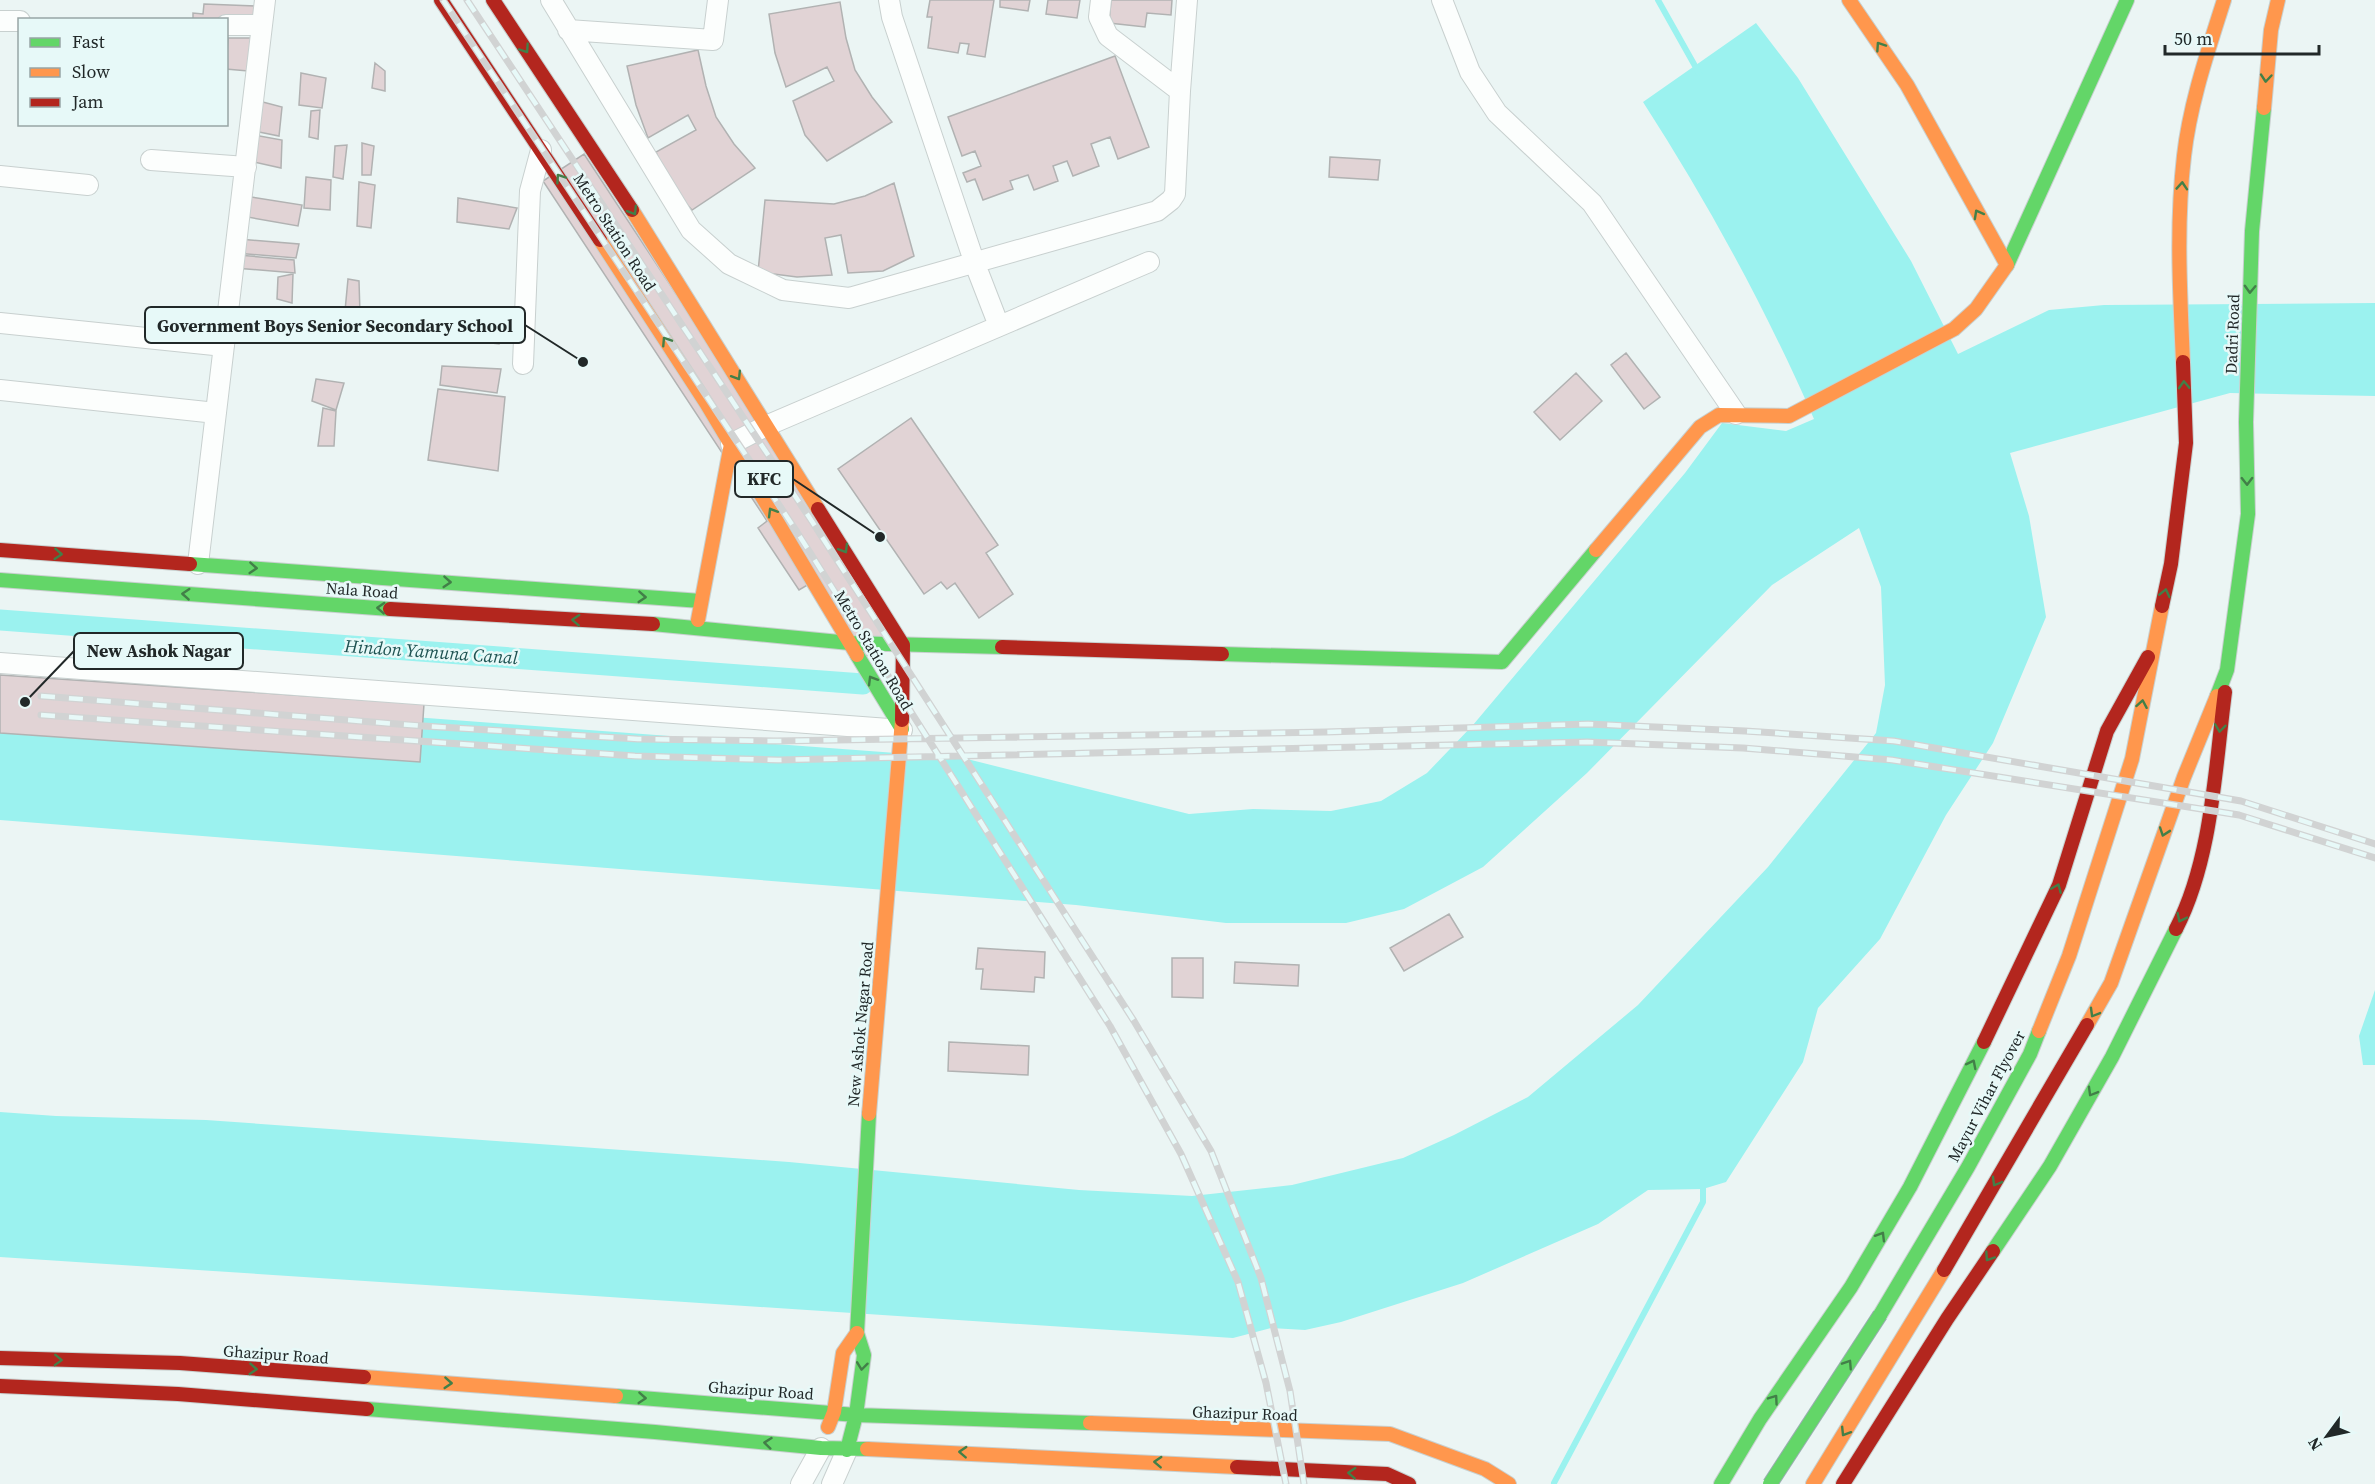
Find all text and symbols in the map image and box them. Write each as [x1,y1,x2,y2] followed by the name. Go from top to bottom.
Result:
[18,18,228,126] legend
[2165,18,2320,56] scale bar
[2174,26,2212,51] text: 50 m
[72,29,105,54] text: Fast
[1876,41,1887,52] one-way arrow
[518,42,529,53] one-way arrow
[72,59,110,84] text: Slow
[2260,74,2273,83] one-way arrow
[71,89,104,114] text: Jam
[569,169,661,295] street label: Metro Station Road
[556,174,567,185] one-way arrow
[2175,181,2188,190] one-way arrow
[626,204,637,215] one-way arrow
[1974,210,1986,220] one-way arrow
[2244,285,2256,294] one-way arrow
[2220,294,2244,374] street label: Dadri Road
[145,307,525,343] callout: Government Boys Senior Secondary School
[157,313,513,338] text: Government Boys Senior Secondary School
[663,337,674,348] one-way arrow
[729,370,741,380] one-way arrow
[2177,380,2190,389] one-way arrow
[735,461,793,497] callout: KFC
[747,466,781,491] text: KFC
[2241,476,2253,485] one-way arrow
[768,508,780,518] one-way arrow
[836,543,848,553] one-way arrow
[54,547,63,560] one-way arrow
[248,561,257,574] one-way arrow
[325,576,399,604] street label: Nala Road
[443,576,452,589] one-way arrow
[829,586,919,714] street label: Metro Station Road
[182,587,191,600] one-way arrow
[2157,588,2170,598] one-way arrow
[637,590,646,603] one-way arrow
[376,601,385,614] one-way arrow
[571,613,580,626] one-way arrow
[74,633,243,669] callout: New Ashok Nagar
[343,633,519,670] water label: Hindon Yamuna Canal
[87,638,232,663] text: New Ashok Nagar
[868,676,879,686] one-way arrow
[2135,699,2148,709] one-way arrow
[2214,724,2227,733] one-way arrow
[2159,826,2172,837] one-way arrow
[2050,883,2062,894] one-way arrow
[2177,912,2189,923] one-way arrow
[842,940,878,1108] street label: New Ashok Nagar Road
[2089,1007,2101,1017] one-way arrow
[1942,1026,2030,1166] street label: Mayur Vihar Flyover
[1965,1059,1977,1070] one-way arrow
[2088,1086,2100,1096] one-way arrow
[1992,1176,2003,1186] one-way arrow
[1874,1232,1885,1242] one-way arrow
[1985,1250,1996,1261] one-way arrow
[222,1339,330,1369] street label: Ghazipur Road
[54,1353,63,1366] one-way arrow
[1841,1360,1852,1371] one-way arrow
[857,1361,869,1371] one-way arrow
[249,1362,258,1375] one-way arrow
[707,1375,815,1405] street label: Ghazipur Road
[443,1376,452,1389] one-way arrow
[638,1391,647,1404] one-way arrow
[1767,1394,1778,1405] one-way arrow
[1192,1400,1298,1426] street label: Ghazipur Road
[2297,1406,2357,1466] north arrow
[1841,1426,1853,1436] one-way arrow
[2302,1433,2327,1455] text: N
[764,1437,773,1450] one-way arrow
[958,1446,967,1459] one-way arrow
[1153,1456,1162,1469] one-way arrow
[1348,1466,1357,1479] one-way arrow

